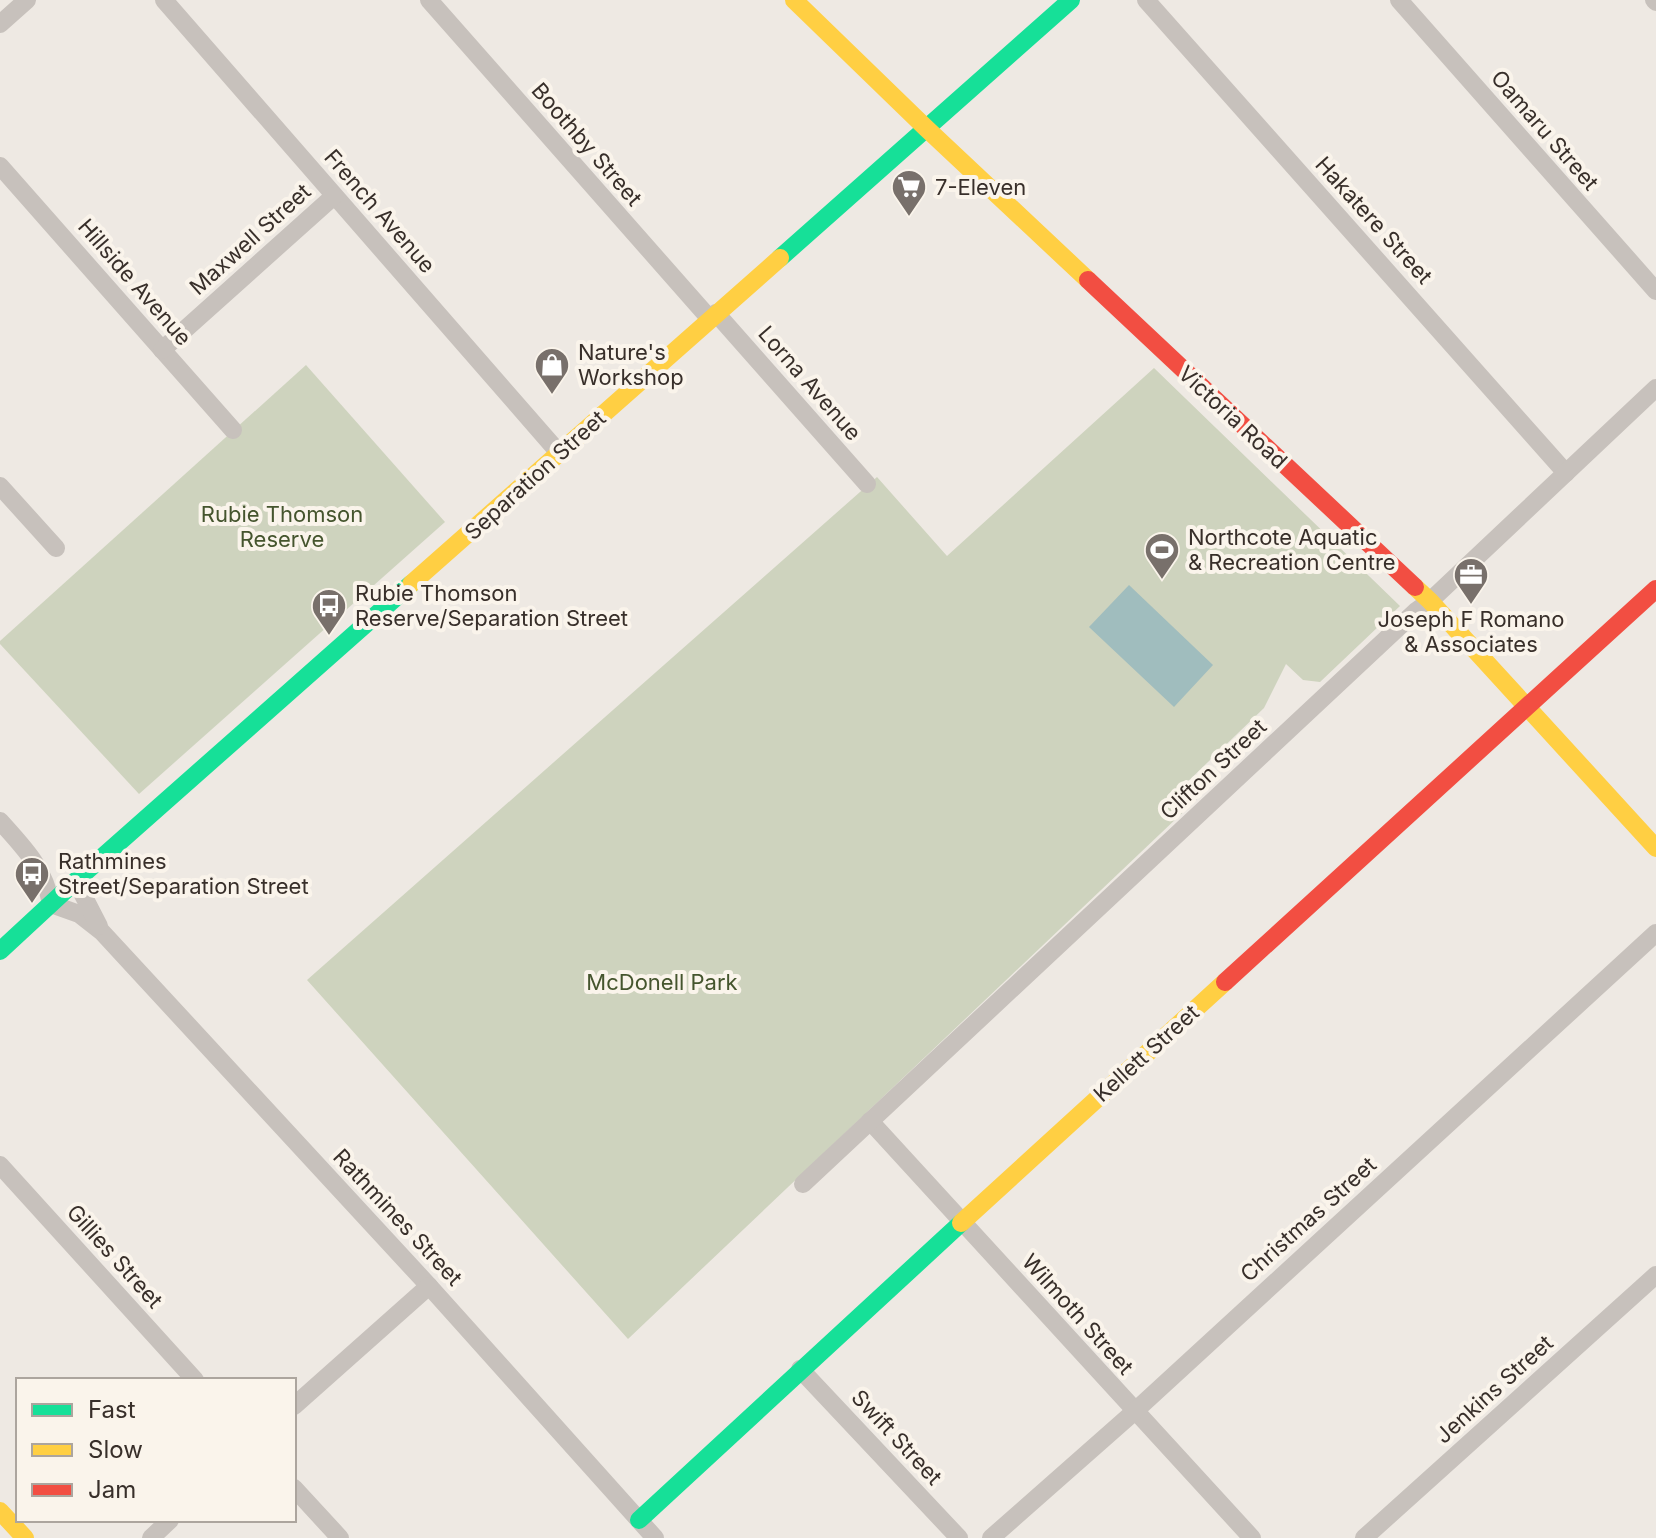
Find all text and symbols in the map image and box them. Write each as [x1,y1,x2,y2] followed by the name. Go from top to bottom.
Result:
[1486,65,1604,195] street label: Oamaru Street
[526,77,648,211] street label: Boothby Street
[319,144,441,278] street label: French Avenue
[1310,151,1438,289] street label: Hakatere Street
[890,168,928,218] supermarket icon: 7-Eleven
[935,174,1026,200] place label: 7-Eleven
[184,178,316,300] street label: Maxwell Street
[73,213,197,351] street label: Hillside Avenue
[753,320,867,446] street label: Lorna Avenue
[578,339,684,390] place label: Nature's Workshop
[533,346,571,396] shop icon: Nature's Workshop
[1173,360,1293,474] street label: Victoria Road
[459,405,611,545] street label: Separation Street
[201,501,363,552] park label: Rubie Thomson Reserve
[1188,524,1396,575] place label: Northcote Aquatic & Recreation Centre
[1143,531,1181,581] sports icon: Northcote Aquatic & Recreation Centre
[1452,556,1490,606] office icon: Joseph F Romano & Associates
[355,580,628,631] place label: Rubie Thomson Reserve/Separation Street
[310,587,348,637] bus stop icon: Rubie Thomson Reserve/Separation Street
[1378,606,1564,657] place label: Joseph F Romano & Associates
[1155,713,1271,825] street label: Clifton Street
[58,848,309,899] place label: Rathmines Street/Separation Street
[13,855,51,905] bus stop icon: Rathmines Street/Separation Street
[586,969,738,995] park label: McDonell Park
[1088,999,1204,1107] street label: Kellett Street
[328,1143,468,1291] street label: Rathmines Street
[1235,1151,1381,1287] street label: Christmas Street
[62,1199,168,1313] street label: Gillies Street
[1017,1248,1139,1380] street label: Wilmoth Street
[1430,1330,1558,1448] street label: Jenkins Street
[16,1378,296,1522] legend
[846,1384,948,1490] street label: Swift Street
[88,1395,136,1424] text: Fast
[88,1435,143,1464] text: Slow
[88,1475,136,1504] text: Jam

